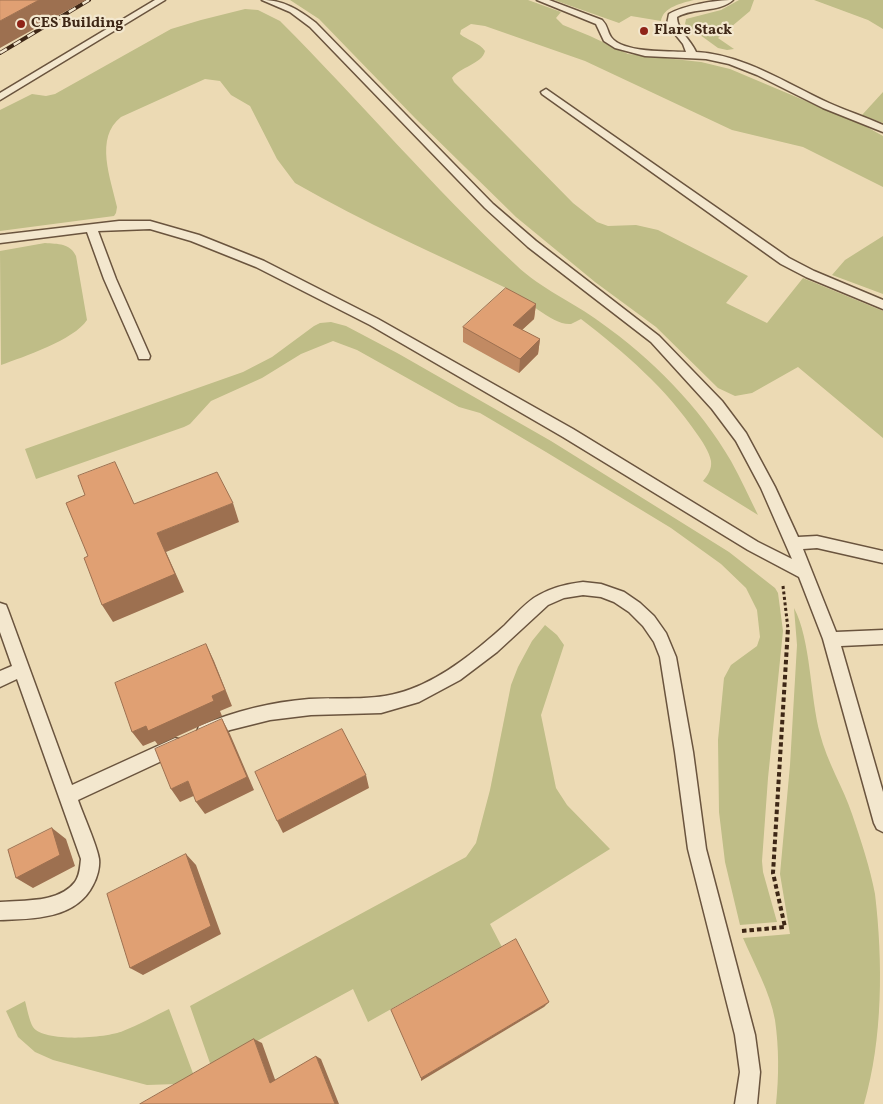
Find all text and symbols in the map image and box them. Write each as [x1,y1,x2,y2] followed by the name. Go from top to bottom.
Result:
[31,15,124,33] place label: CES Building
[15,18,27,30] marker: CES Building
[654,22,732,40] place label: Flare Stack
[638,25,650,37] marker: Flare Stack

